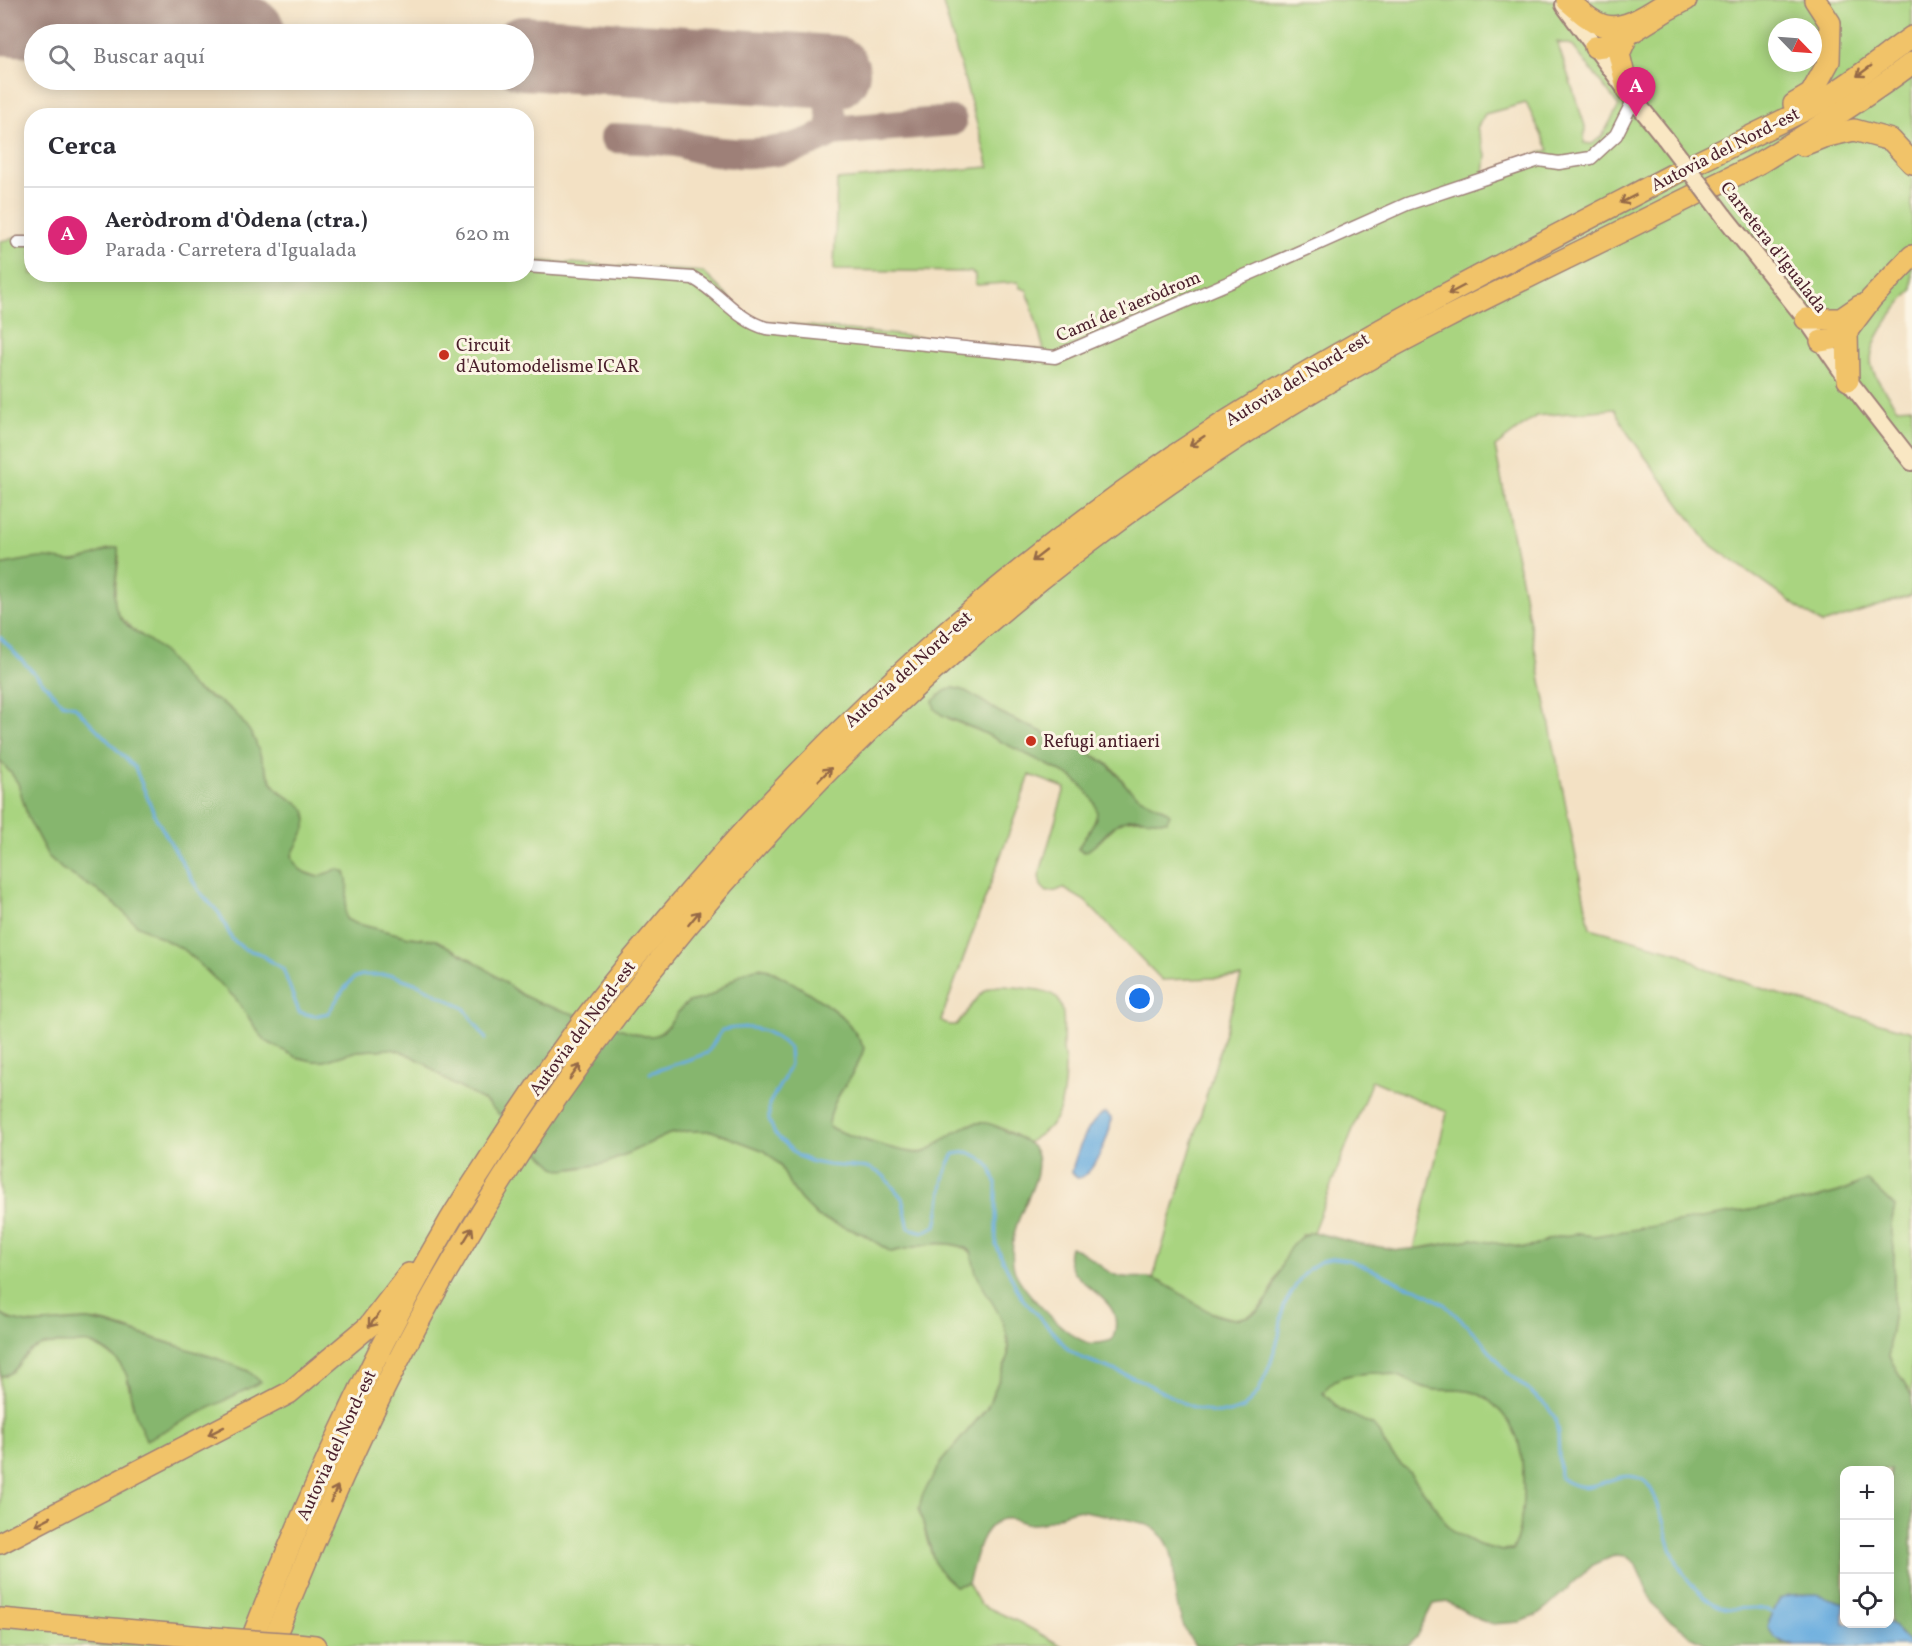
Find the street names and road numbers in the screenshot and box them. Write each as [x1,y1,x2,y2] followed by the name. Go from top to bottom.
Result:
[1647,102,1804,199] street label: Autovia del Nord-est
[1713,177,1832,319] street label: Carretera d'Igualada
[1052,266,1205,349] street label: Camí de l'aeròdrom
[1221,327,1374,433] street label: Autovia del Nord-est
[840,606,978,734] street label: Autovia del Nord-est
[524,956,642,1102] street label: Autovia del Nord-est
[291,1366,383,1525] street label: Autovia del Nord-est

